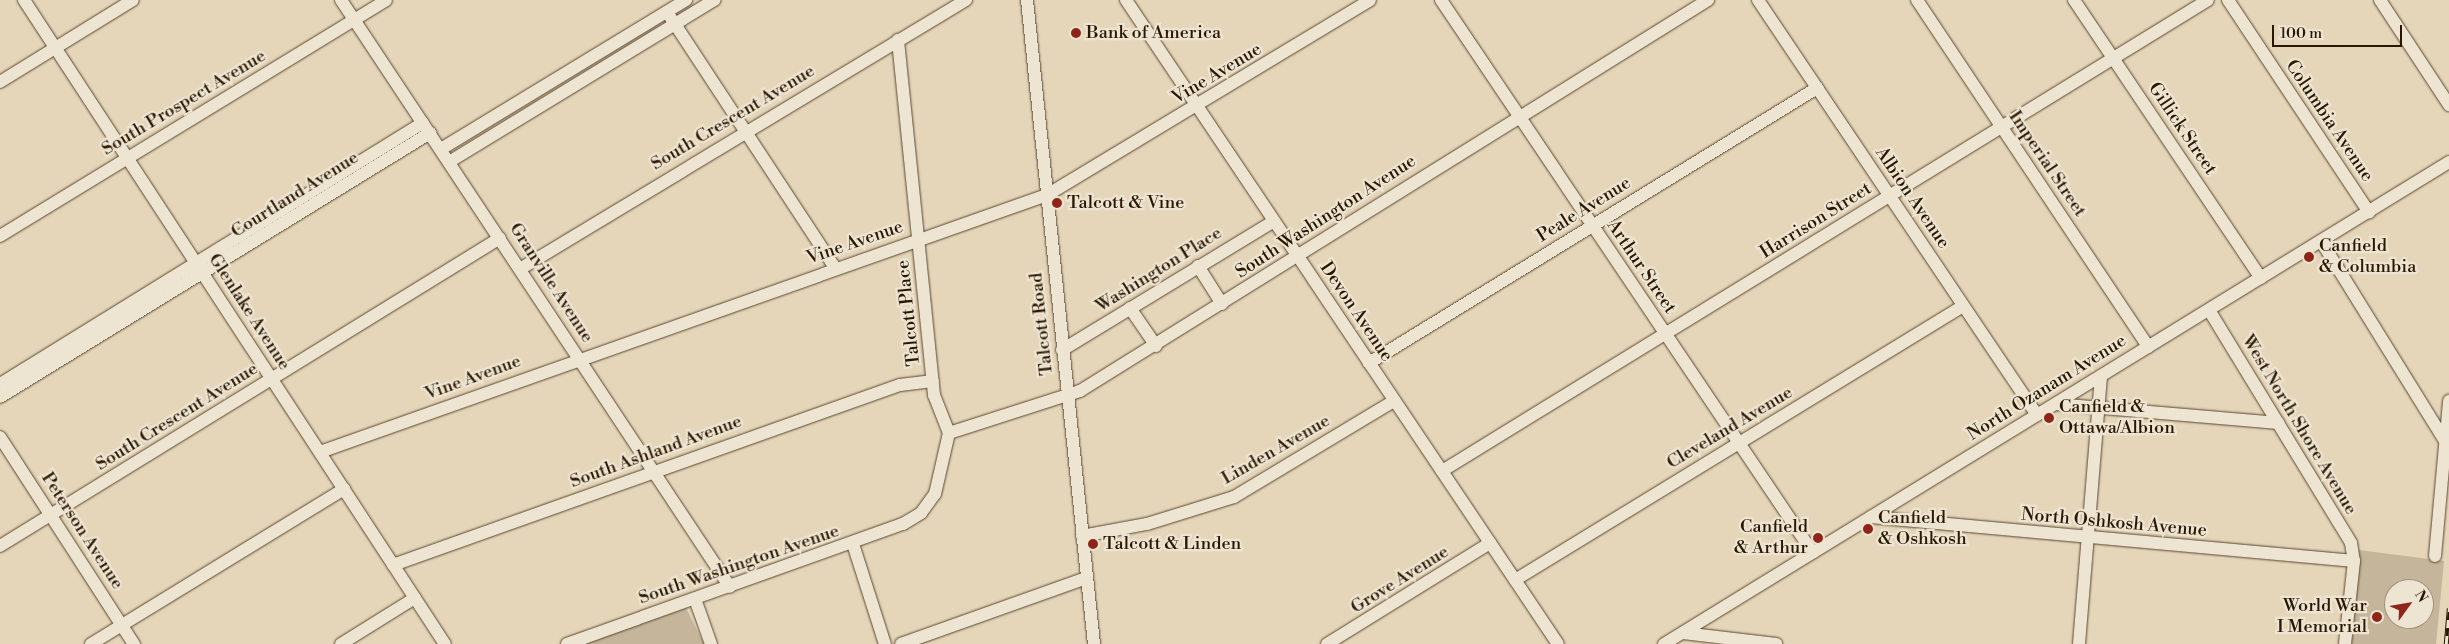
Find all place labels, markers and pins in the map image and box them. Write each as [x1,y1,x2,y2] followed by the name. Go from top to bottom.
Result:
[1086,22,1221,44] place label: Bank of America
[1070,27,1082,39] marker: Bank of America
[1067,192,1184,214] place label: Talcott & Vine
[1051,197,1063,209] marker: Talcott & Vine
[2319,236,2416,278] place label: Canfield & Columbia
[2303,251,2315,263] marker: Canfield & Columbia
[2059,397,2175,439] place label: Canfield & Ottawa/Albion
[2043,412,2055,424] marker: Canfield & Ottawa/Albion
[1878,508,1967,550] place label: Canfield & Oshkosh
[1734,517,1808,560] place label: Canfield & Arthur
[1862,523,1874,535] marker: Canfield & Oshkosh
[1812,532,1824,544] marker: Canfield & Arthur
[1103,533,1241,555] place label: Talcott & Linden
[1087,538,1099,550] marker: Talcott & Linden
[2277,596,2367,638] place label: World War I Memorial
[2371,611,2383,623] marker: World War I Memorial

